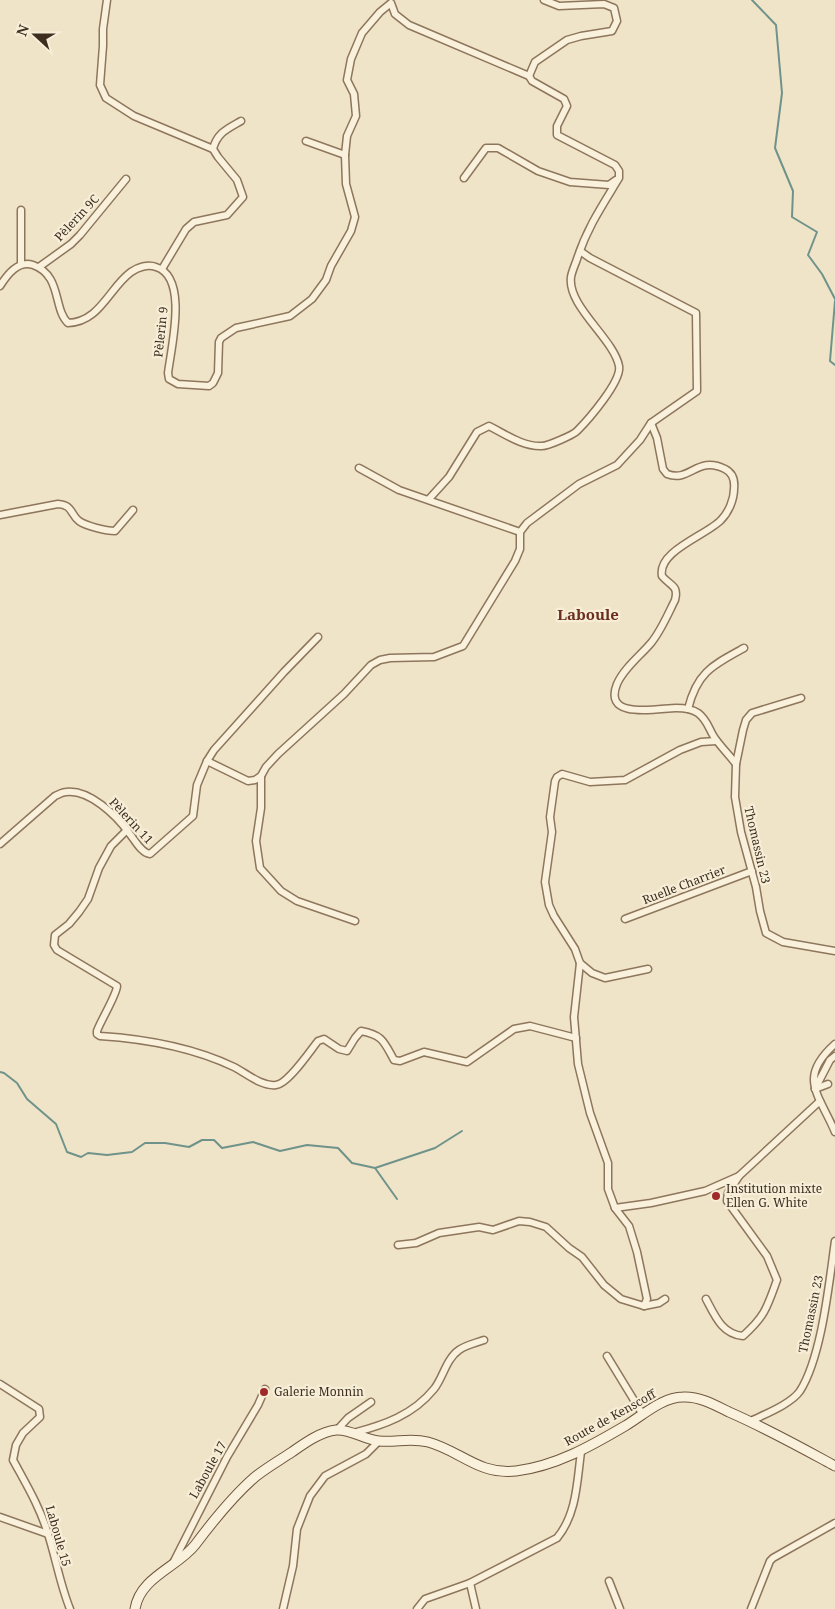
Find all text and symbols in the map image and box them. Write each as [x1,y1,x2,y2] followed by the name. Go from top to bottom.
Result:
[10,10,60,60] north arrow
[12,22,33,39] text: N
[51,191,103,245] street label: Pèlerin 9C
[149,306,172,358] street label: Pèlerin 9
[557,604,619,624] district label: Laboule
[106,794,157,848] street label: Pèlerin 11
[740,805,775,886] street label: Thomassin 23
[640,861,728,908] street label: Ruelle Charrier
[726,1180,822,1211] place label: Institution mixte Ellen G. White
[710,1190,722,1202] marker: Institution mixte Ellen G. White
[794,1273,827,1354] street label: Thomassin 23
[274,1383,364,1400] place label: Galerie Monnin
[561,1385,660,1450] street label: Route de Kenscoff
[258,1386,270,1398] marker: Galerie Monnin
[185,1438,230,1501] street label: Laboule 17
[42,1503,75,1568] street label: Laboule 15

